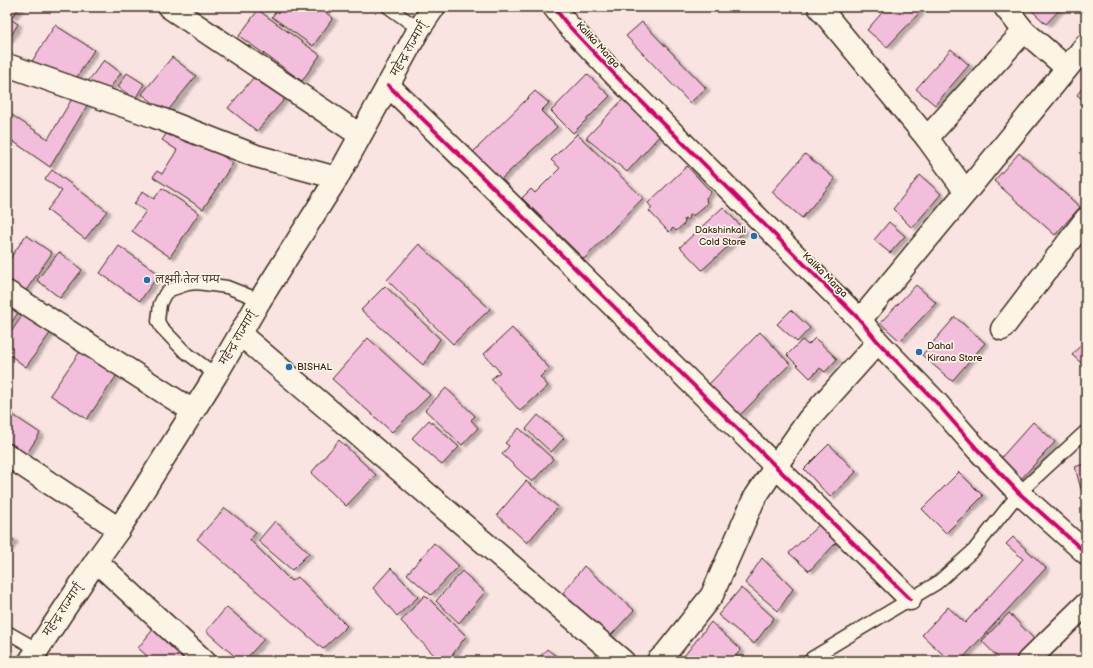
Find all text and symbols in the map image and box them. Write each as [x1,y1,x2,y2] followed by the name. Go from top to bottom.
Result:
[386,18,431,80] street label: महेन्द्र राज्मार्ग्
[574,19,623,71] street label: Kalika Marga
[695,224,746,248] place label: Dakshinkali Cold Store
[749,231,759,241] marker: Dakshinkali Cold Store
[800,250,850,300] street label: Kalika Marga
[155,271,221,286] place label: लक्ष्मी तेल पम्प
[142,275,152,285] marker: लक्ष्मी तेल पम्प
[214,307,261,369] street label: महेन्द्र राज्मार्ग्
[927,340,983,364] place label: Dahal Kirana Store
[914,347,924,357] marker: Dahal Kirana Store
[297,361,332,373] place label: BISHAL
[284,362,294,372] marker: BISHAL
[38,580,87,640] street label: महेन्द्र राज्मार्ग्

